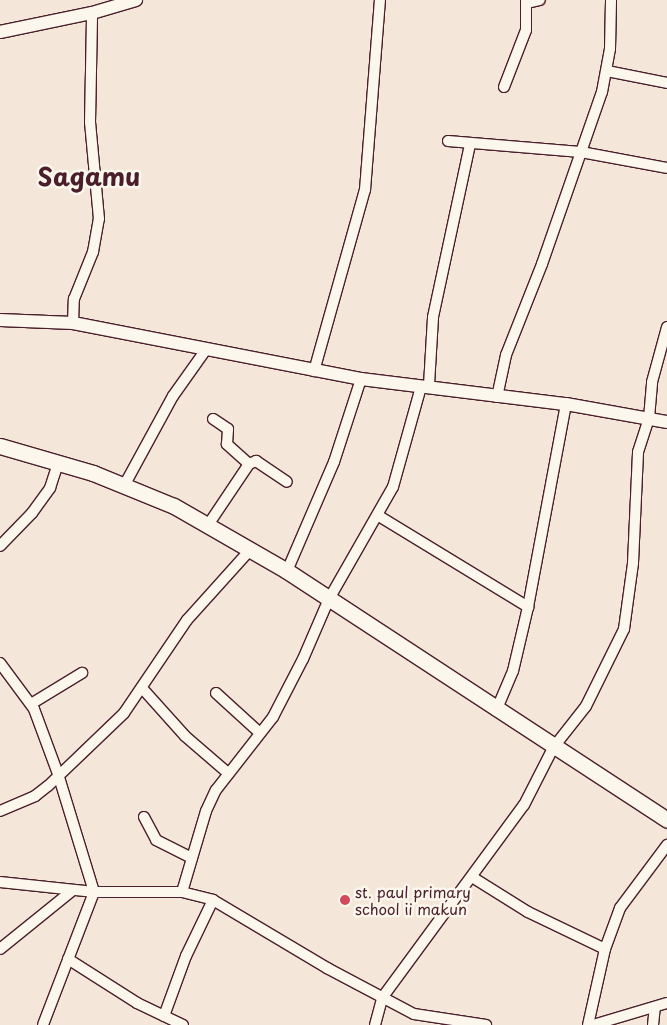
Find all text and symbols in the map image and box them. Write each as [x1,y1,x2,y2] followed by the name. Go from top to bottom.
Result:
[38,161,140,191] district label: Sagamu
[355,882,471,917] place label: st. paul primary school ii makun
[339,894,351,906] marker: st. paul primary school ii makun

